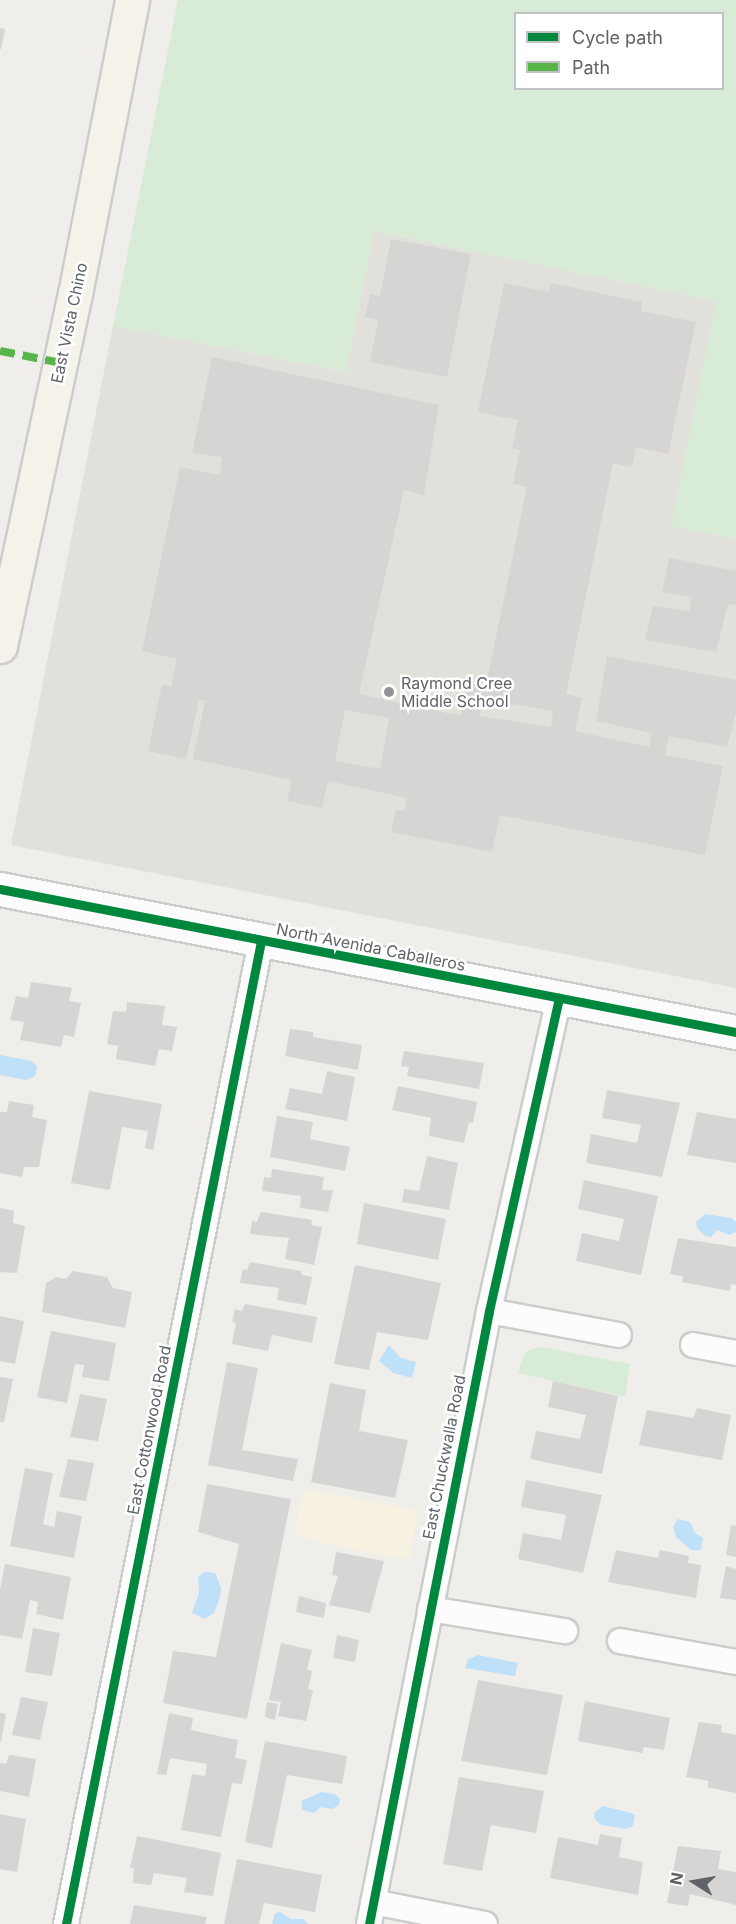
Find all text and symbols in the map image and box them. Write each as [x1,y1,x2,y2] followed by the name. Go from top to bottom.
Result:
[514,12,724,90] legend
[572,27,663,48] text: Cycle path
[572,57,610,78] text: Path
[47,261,91,385] street label: East Vista Chino
[401,673,512,711] place label: Raymond Cree Middle School
[382,685,396,699] marker: Raymond Cree Middle School
[275,919,467,975] street label: North Avenida Caballeros
[123,1344,175,1516] street label: East Cottonwood Road
[419,1373,469,1541] street label: East Chuckwalla Road
[664,1852,724,1912] north arrow
[665,1871,687,1886] text: N

